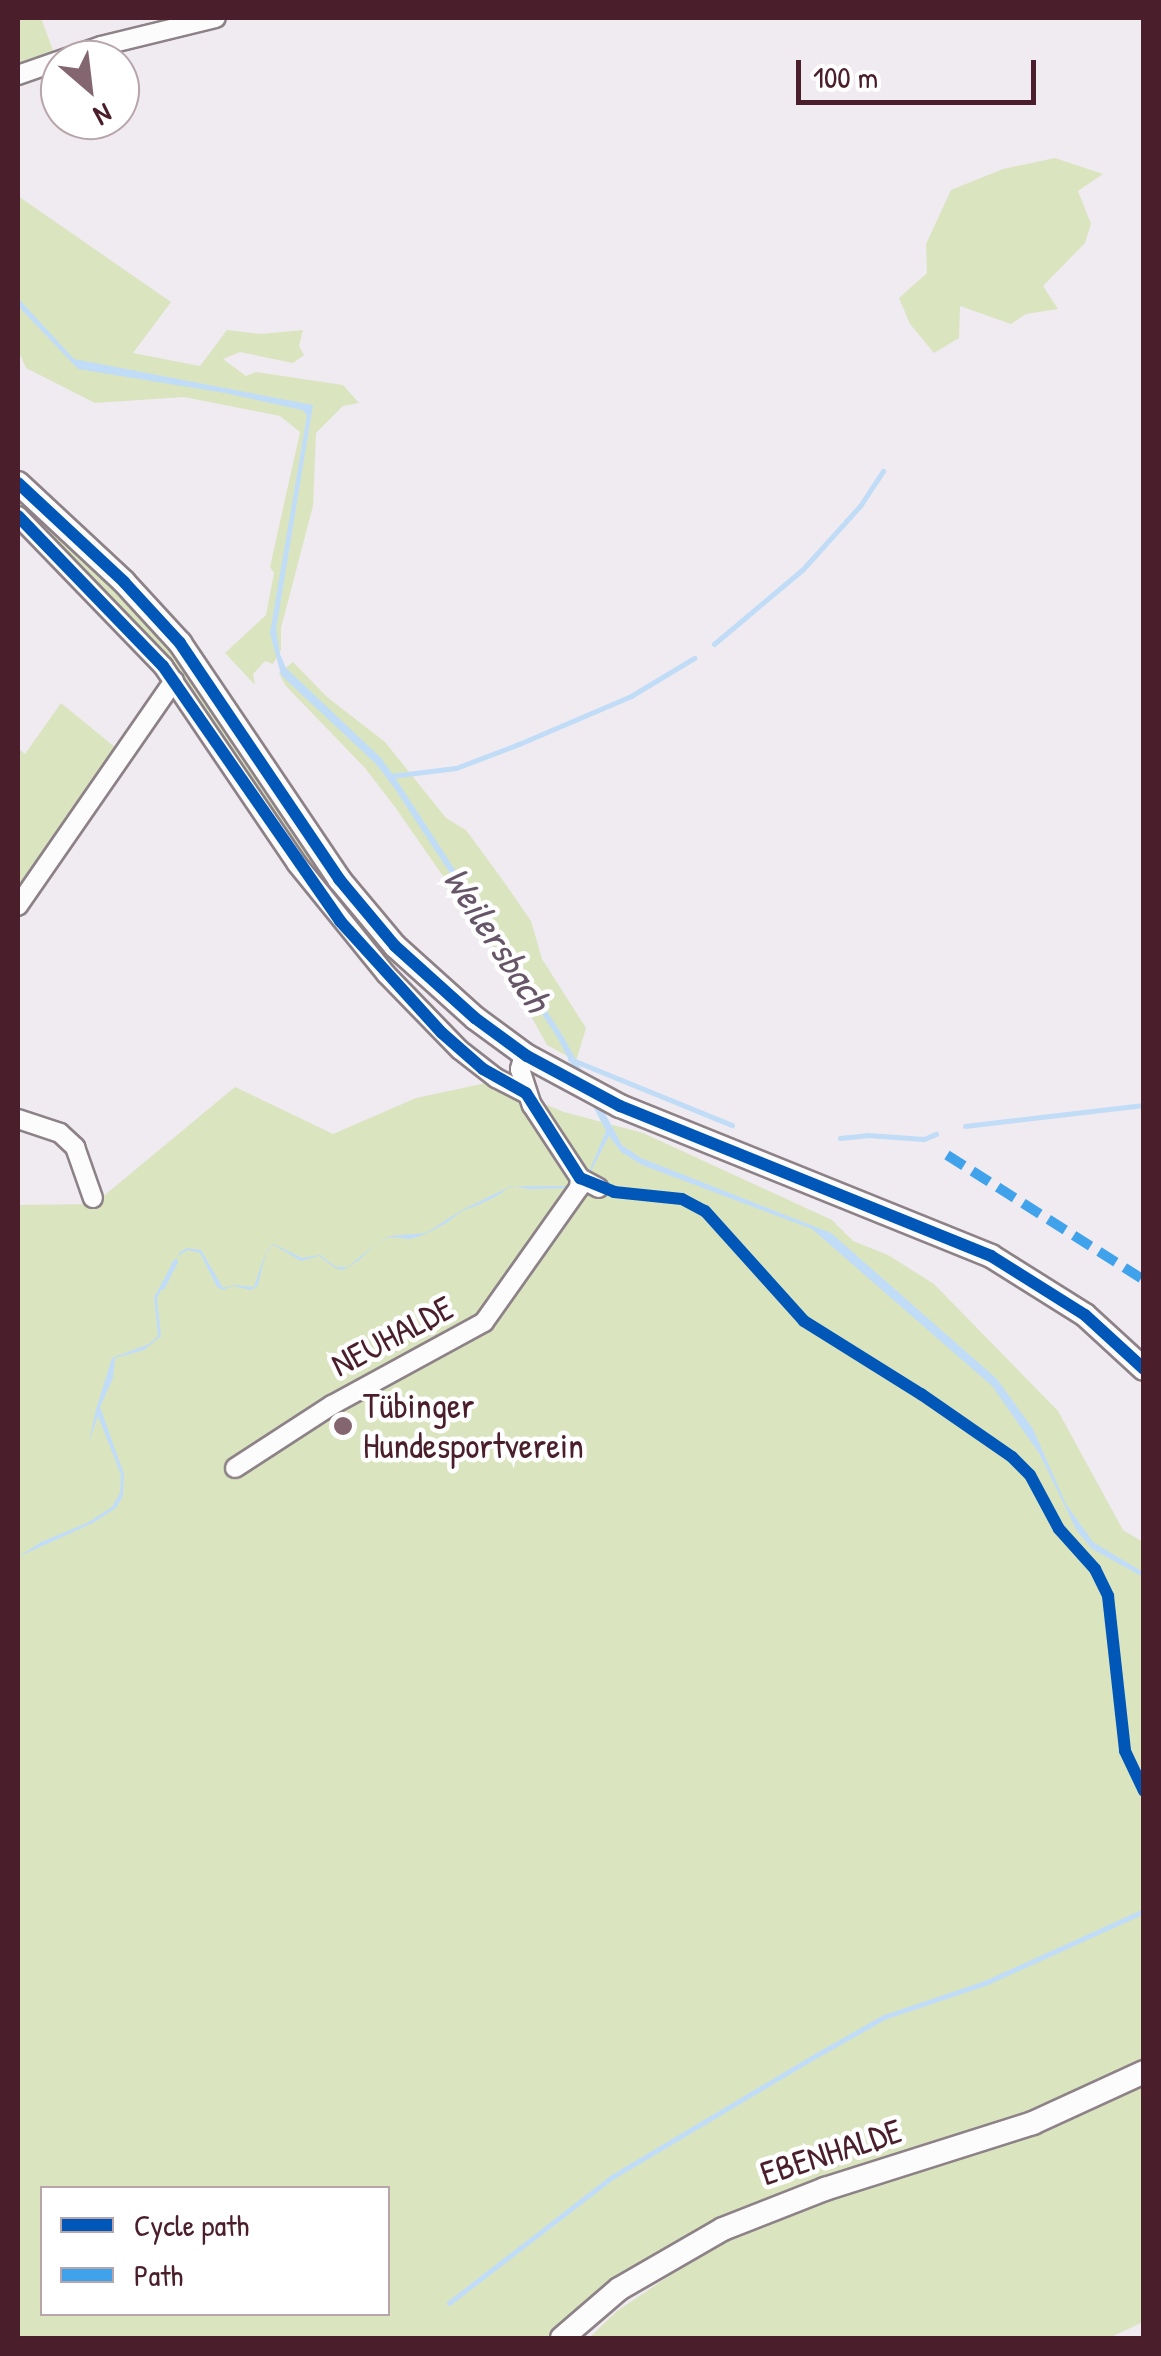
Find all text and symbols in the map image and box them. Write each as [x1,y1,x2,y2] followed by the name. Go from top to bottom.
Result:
[40,40,140,140] north arrow
[801,40,1041,102] scale bar
[813,57,878,97] text: 100 m
[88,94,119,135] text: N
[434,858,560,1020] water label: Weilersbach
[324,1286,460,1386] street label: NEUHALDE
[363,1385,584,1467] place label: Tübinger Hundesportverein
[332,1415,354,1437] marker: Tübinger Hundesportverein
[755,2109,907,2195] street label: EBENHALDE
[40,2186,390,2316] legend
[134,2205,249,2245] text: Cycle path
[134,2255,183,2295] text: Path

